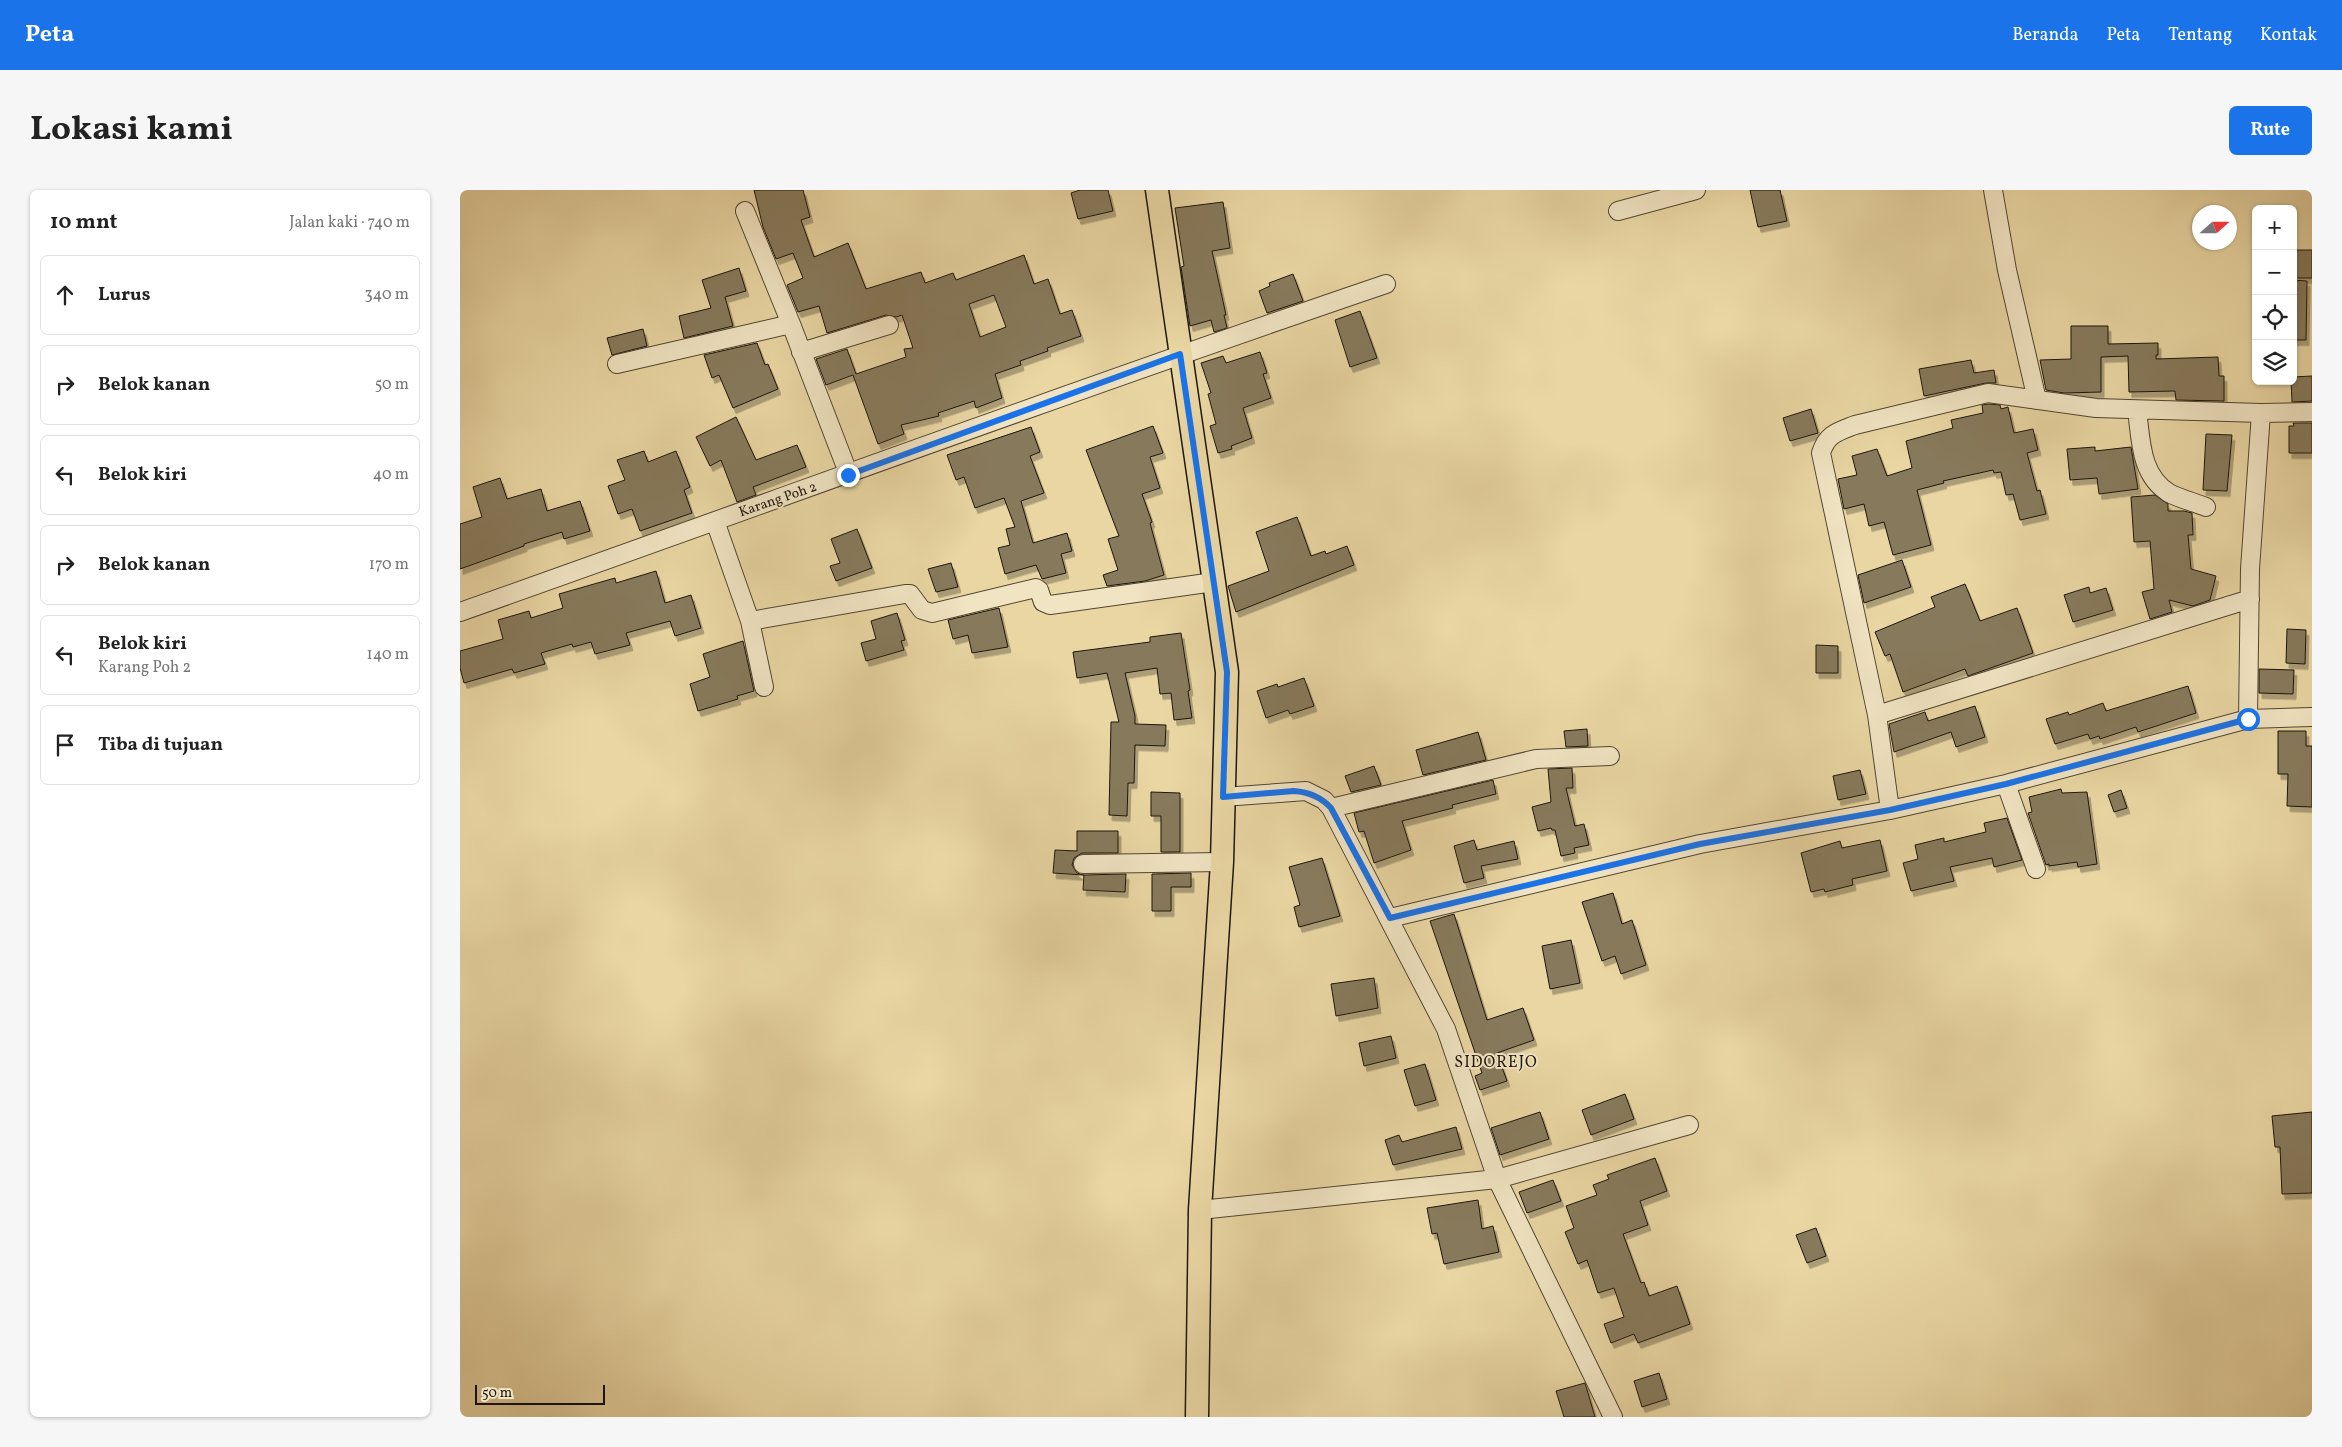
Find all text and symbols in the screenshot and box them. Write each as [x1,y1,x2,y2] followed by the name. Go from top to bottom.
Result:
[25,18,74,52] text: Peta
[2012,23,2078,48] text: Beranda
[2106,23,2140,48] text: Peta
[2168,23,2232,48] text: Tentang
[2260,23,2317,48] text: Kontak
[30,106,233,154] text: Lokasi kami
[2229,106,2312,155] button: Rute
[2192,205,2237,250] north arrow
[2252,205,2297,385] map controls
[2252,205,2297,250] button: +
[50,208,117,237] text: 10 mnt
[289,212,410,234] text: Jalan kaki · 740 m
[2252,250,2297,295] button: −
[51,281,79,309] icon: ahead
[98,282,150,308] text: Lurus
[365,284,409,306] text: 340 m
[2252,295,2297,340] button: locate
[2252,340,2297,385] button: layers
[51,371,79,399] icon: right
[98,372,210,398] text: Belok kanan
[375,374,409,396] text: 50 m
[51,461,79,489] icon: left
[98,462,187,488] text: Belok kiri
[373,464,409,486] text: 40 m
[837,464,860,487] route end
[736,478,820,522] street label: Karang Poh 2
[51,551,79,579] icon: right
[98,552,210,578] text: Belok kanan
[369,554,409,576] text: 170 m
[98,631,187,657] text: Belok kiri
[51,641,79,669] icon: left
[367,644,409,666] text: 140 m
[98,657,191,679] text: Karang Poh 2
[2237,708,2260,731] route start
[51,731,79,759] icon: arrive
[98,732,223,758] text: Tiba di tujuan
[1454,1052,1538,1074] district label: SIDOREJO
[475,1382,605,1405] scale bar
[482,1384,512,1403] text: 50 m

